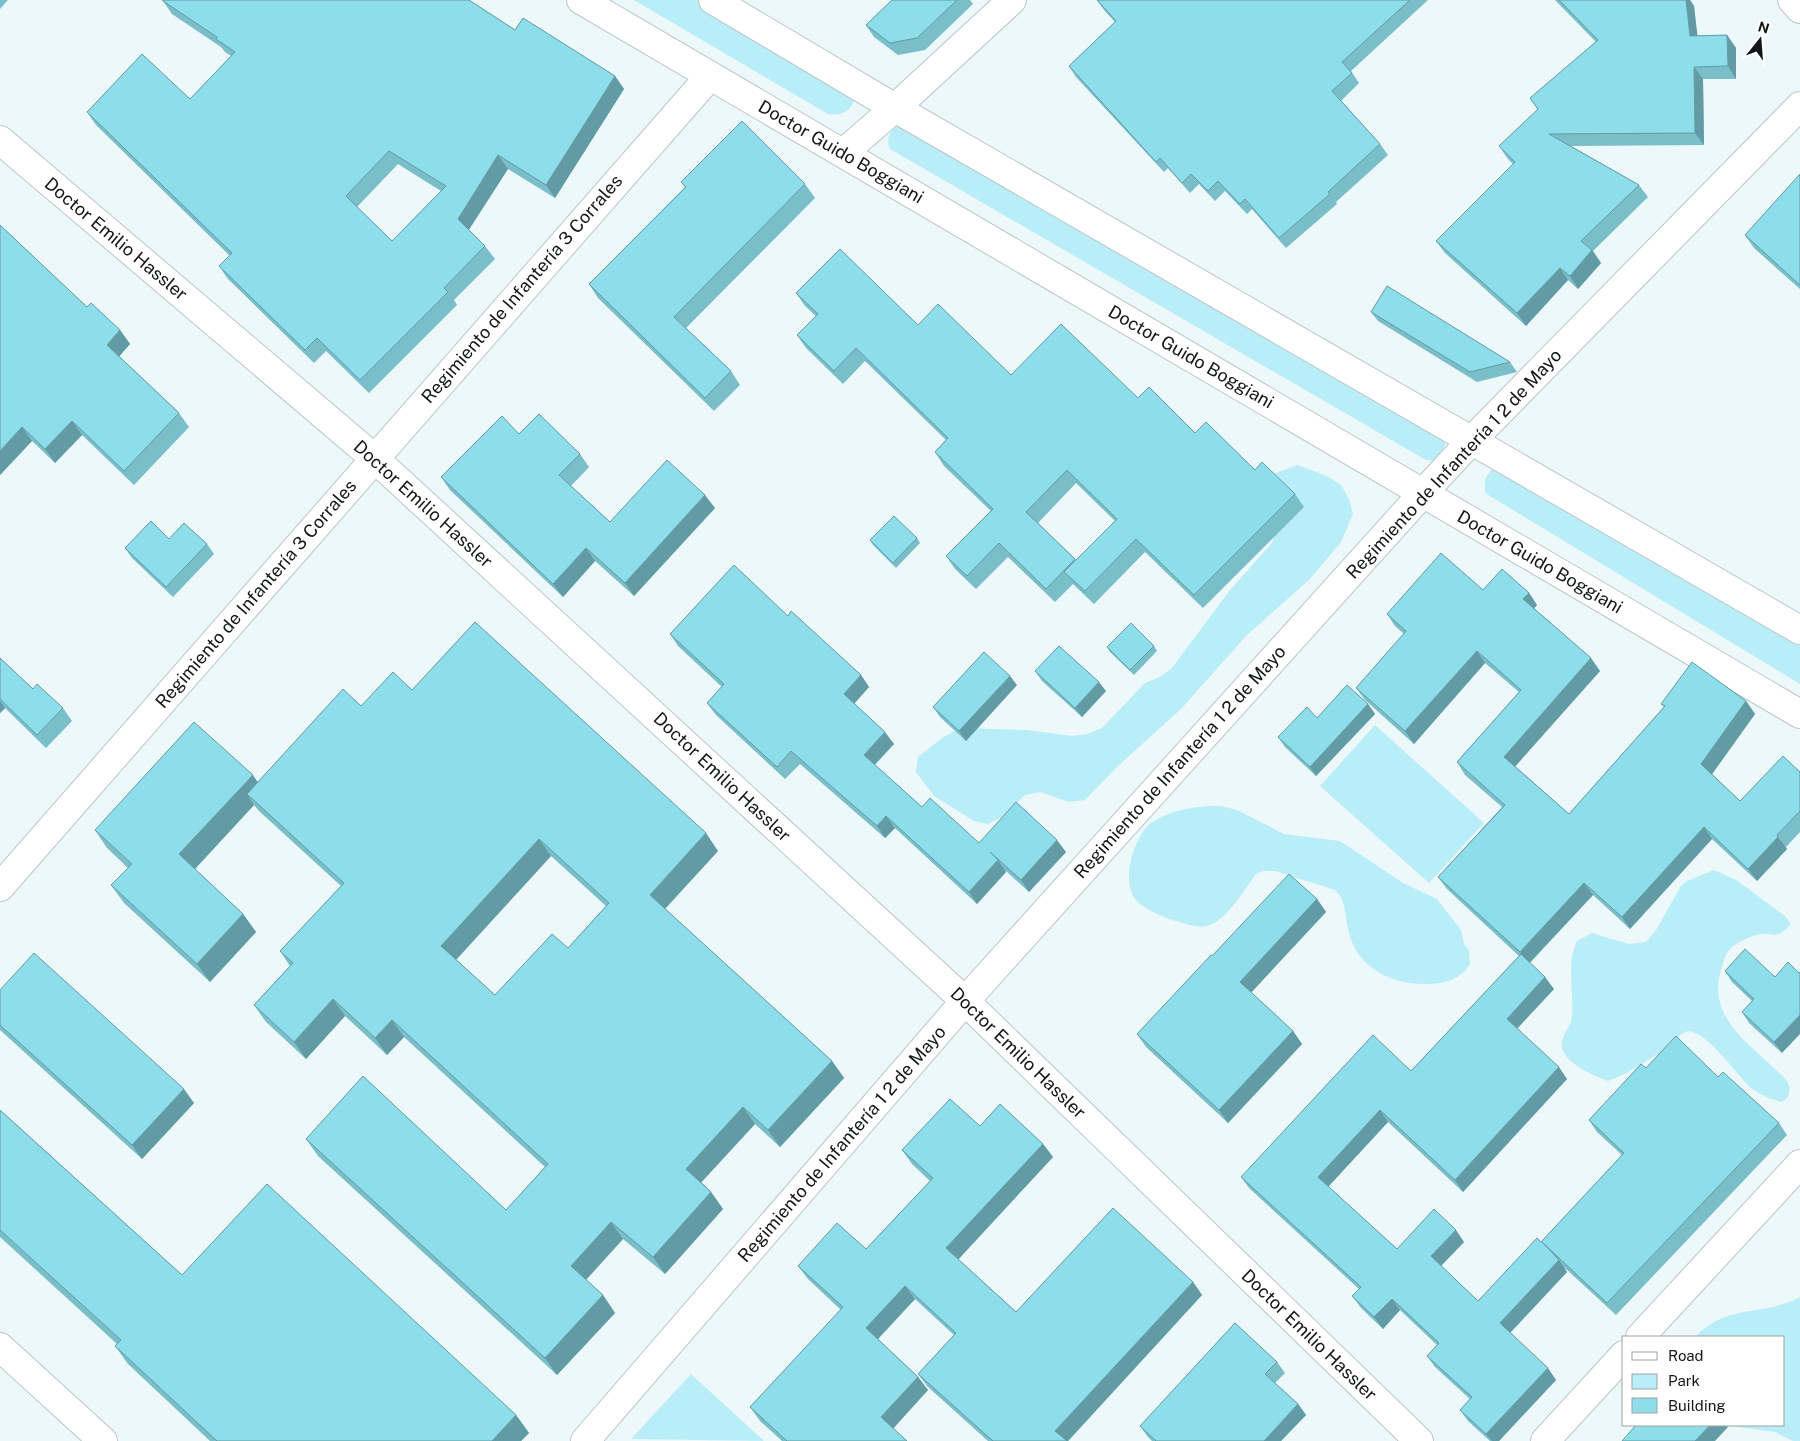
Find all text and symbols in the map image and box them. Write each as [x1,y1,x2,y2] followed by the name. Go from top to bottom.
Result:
[1735,15,1785,65] north arrow
[1756,18,1771,37] text: N
[755,96,928,208] street label: Doctor Guido Boggiani
[417,170,626,407] street label: Regimiento de Infantería 3 Corrales
[41,173,192,304] street label: Doctor Emilio Hassler
[1105,301,1278,413] street label: Doctor Guido Boggiani
[1342,345,1566,583] street label: Regimiento de Infantería 1 2 de Mayo
[350,436,497,572] street label: Doctor Emilio Hassler
[151,475,360,712] street label: Regimiento de Infantería 3 Corrales
[1454,506,1627,618] street label: Doctor Guido Boggiani
[1069,641,1290,882] street label: Regimiento de Infantería 1 2 de Mayo
[649,708,795,846] street label: Doctor Emilio Hassler
[946,983,1090,1123] street label: Doctor Emilio Hassler
[733,1021,950,1266] street label: Regimiento de Infantería 1 2 de Mayo
[1237,1265,1381,1405] street label: Doctor Emilio Hassler
[1622,1336,1785,1426] legend
[1668,1347,1704,1364] text: Road
[1668,1372,1700,1389] text: Park
[1668,1397,1726,1414] text: Building

